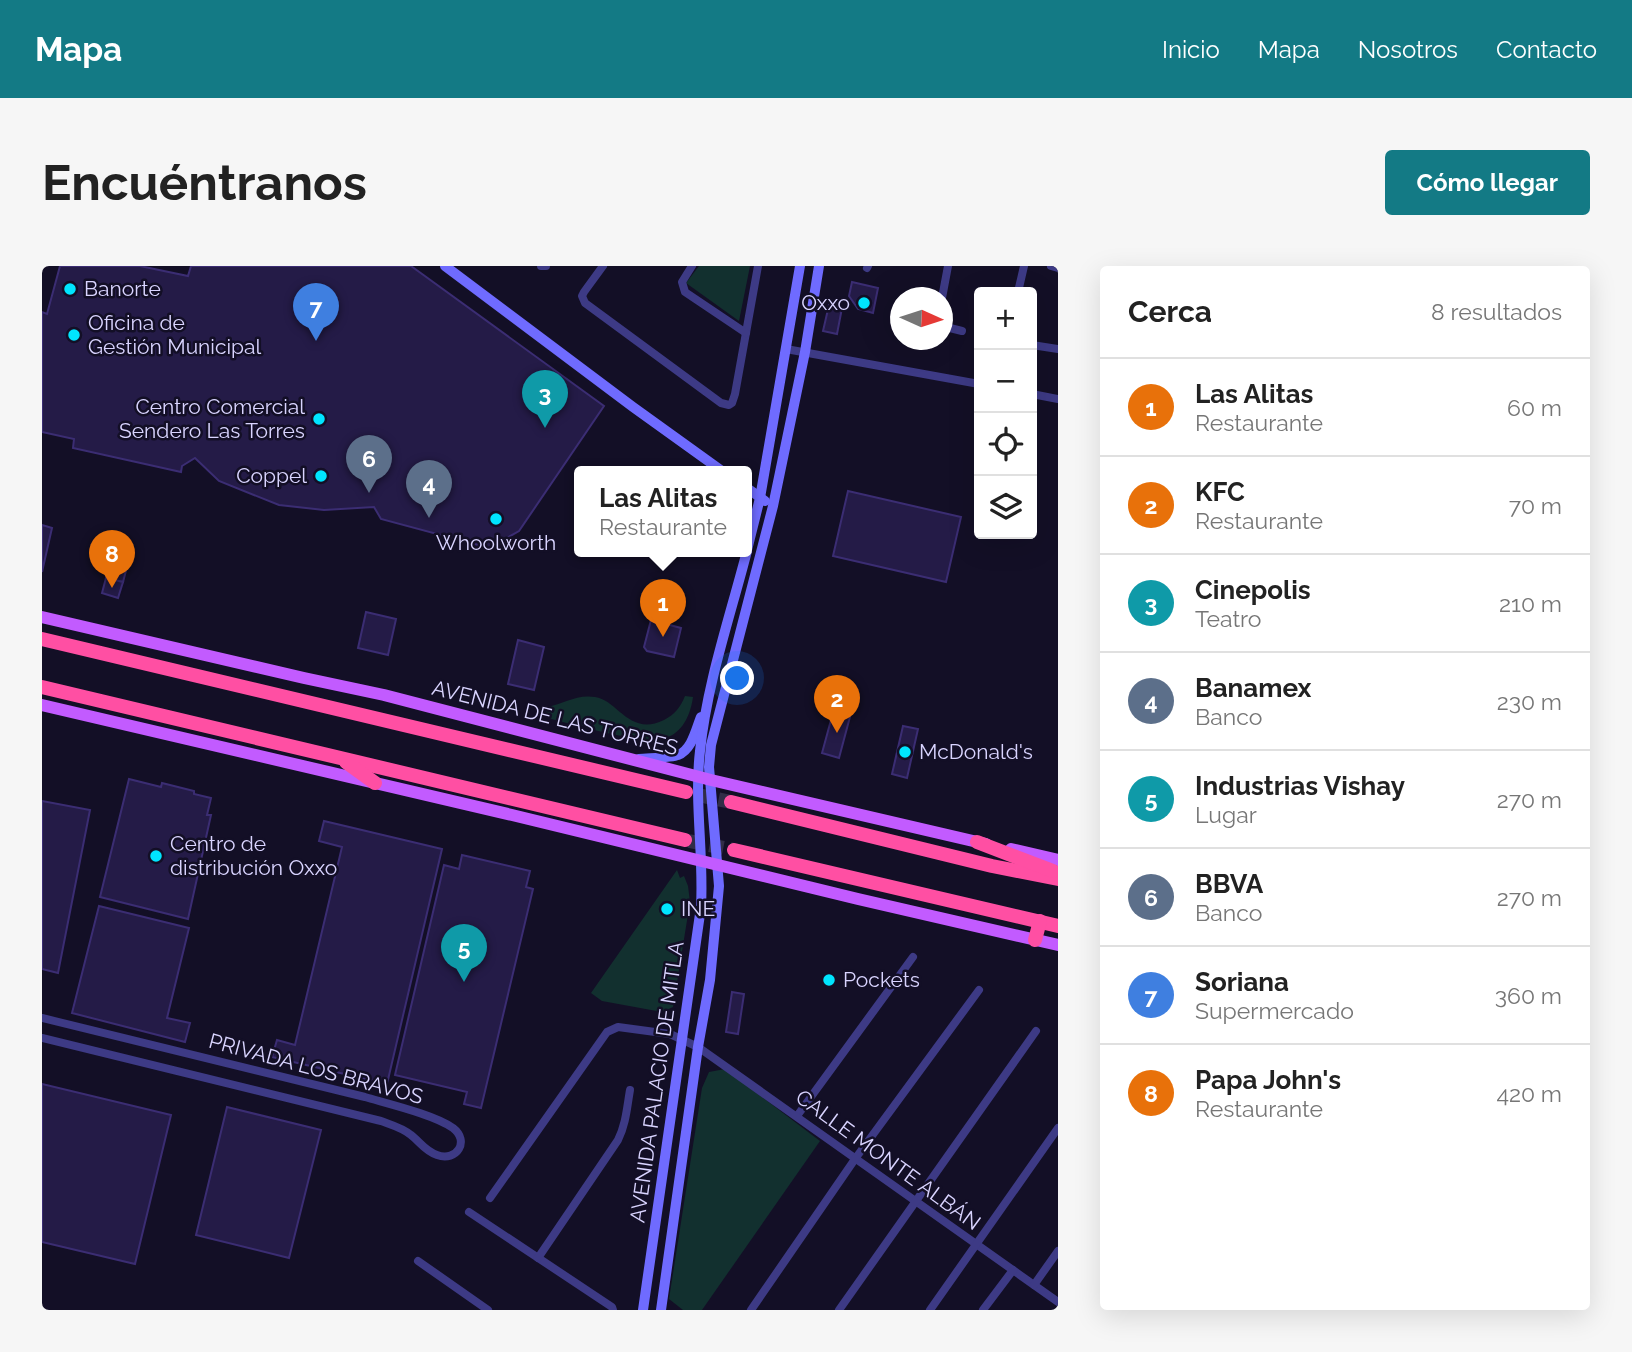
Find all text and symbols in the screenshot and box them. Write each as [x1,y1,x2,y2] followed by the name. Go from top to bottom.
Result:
[35,30,122,69] text: Mapa
[1162,35,1220,64] text: Inicio
[1258,35,1320,64] text: Mapa
[1358,35,1458,64] text: Nosotros
[1496,35,1597,64] text: Contacto
[1385,150,1590,215] button: Cómo llegar
[42,154,367,211] text: Encuéntranos
[84,276,161,301] place label: Banorte
[62,281,78,297] marker: Banorte
[293,283,339,341] pin: 7
[890,287,953,350] north arrow
[974,287,1037,539] map controls
[974,287,1037,350] button: +
[801,290,850,315] place label: Oxxo
[1128,294,1212,329] text: Cerca
[856,295,872,311] marker: Oxxo
[1431,298,1562,325] text: 8 resultados
[88,310,261,359] place label: Oficina de Gestión Municipal
[66,327,82,343] marker: Oficina de Gestión Municipal
[974,350,1037,413] button: −
[522,370,568,428] pin: 3
[1195,379,1313,409] text: Las Alitas
[119,394,305,443] place label: Centro Comercial Sendero Las Torres
[1145,394,1157,421] text: 1
[1507,394,1562,421] text: 60 m
[1195,409,1323,436] text: Restaurante
[311,411,327,427] marker: Centro Comercial Sendero Las Torres
[974,413,1037,476] button: locate
[346,435,392,493] pin: 6
[406,460,452,518] pin: 4
[236,463,307,488] place label: Coppel
[574,466,752,557] popup
[313,468,329,484] marker: Coppel
[974,476,1037,539] button: layers
[1195,477,1245,507] text: KFC
[599,483,717,513] text: Las Alitas
[1145,492,1157,519] text: 2
[1509,492,1562,519] text: 70 m
[1195,507,1323,534] text: Restaurante
[488,511,504,527] marker: Whoolworth
[599,513,727,540] text: Restaurante
[89,530,135,588] pin: 8
[436,530,556,555] place label: Whoolworth
[1195,575,1311,605] text: Cinepolis
[640,579,686,637] pin: 1
[1145,590,1157,617] text: 3
[1499,590,1562,617] text: 210 m
[1195,605,1262,632] text: Teatro
[720,661,754,695] your location
[1195,673,1311,703] text: Banamex
[430,675,681,760] street label: AVENIDA DE LAS TORRES
[814,675,860,733] pin: 2
[1144,688,1158,715] text: 4
[1497,688,1562,715] text: 230 m
[1195,703,1262,730] text: Banco
[919,739,1033,764] place label: McDonald's
[897,744,913,760] marker: McDonald's
[1195,771,1405,801] text: Industrias Vishay
[1145,786,1157,813] text: 5
[1497,786,1562,813] text: 270 m
[1195,801,1257,828] text: Lugar
[170,831,337,880] place label: Centro de distribución Oxxo
[148,848,164,864] marker: Centro de distribución Oxxo
[1195,869,1263,899] text: BBVA
[1144,884,1158,911] text: 6
[1497,884,1562,911] text: 270 m
[681,896,715,921] place label: INE
[1195,899,1262,926] text: Banco
[659,901,675,917] marker: INE
[441,924,487,982] pin: 5
[624,940,689,1224] street label: AVENIDA PALACIO DE MITLA
[843,967,920,992] place label: Pockets
[1195,967,1289,997] text: Soriana
[821,972,837,988] marker: Pockets
[1145,982,1157,1009] text: 7
[1495,982,1562,1009] text: 360 m
[1195,997,1354,1024] text: Supermercado
[206,1028,426,1109] street label: PRIVADA LOS BRAVOS
[1195,1065,1341,1095] text: Papa John's
[1144,1080,1158,1107] text: 8
[1496,1080,1562,1107] text: 420 m
[791,1084,986,1235] street label: CALLE MONTE ALBÁN
[1195,1095,1323,1122] text: Restaurante

